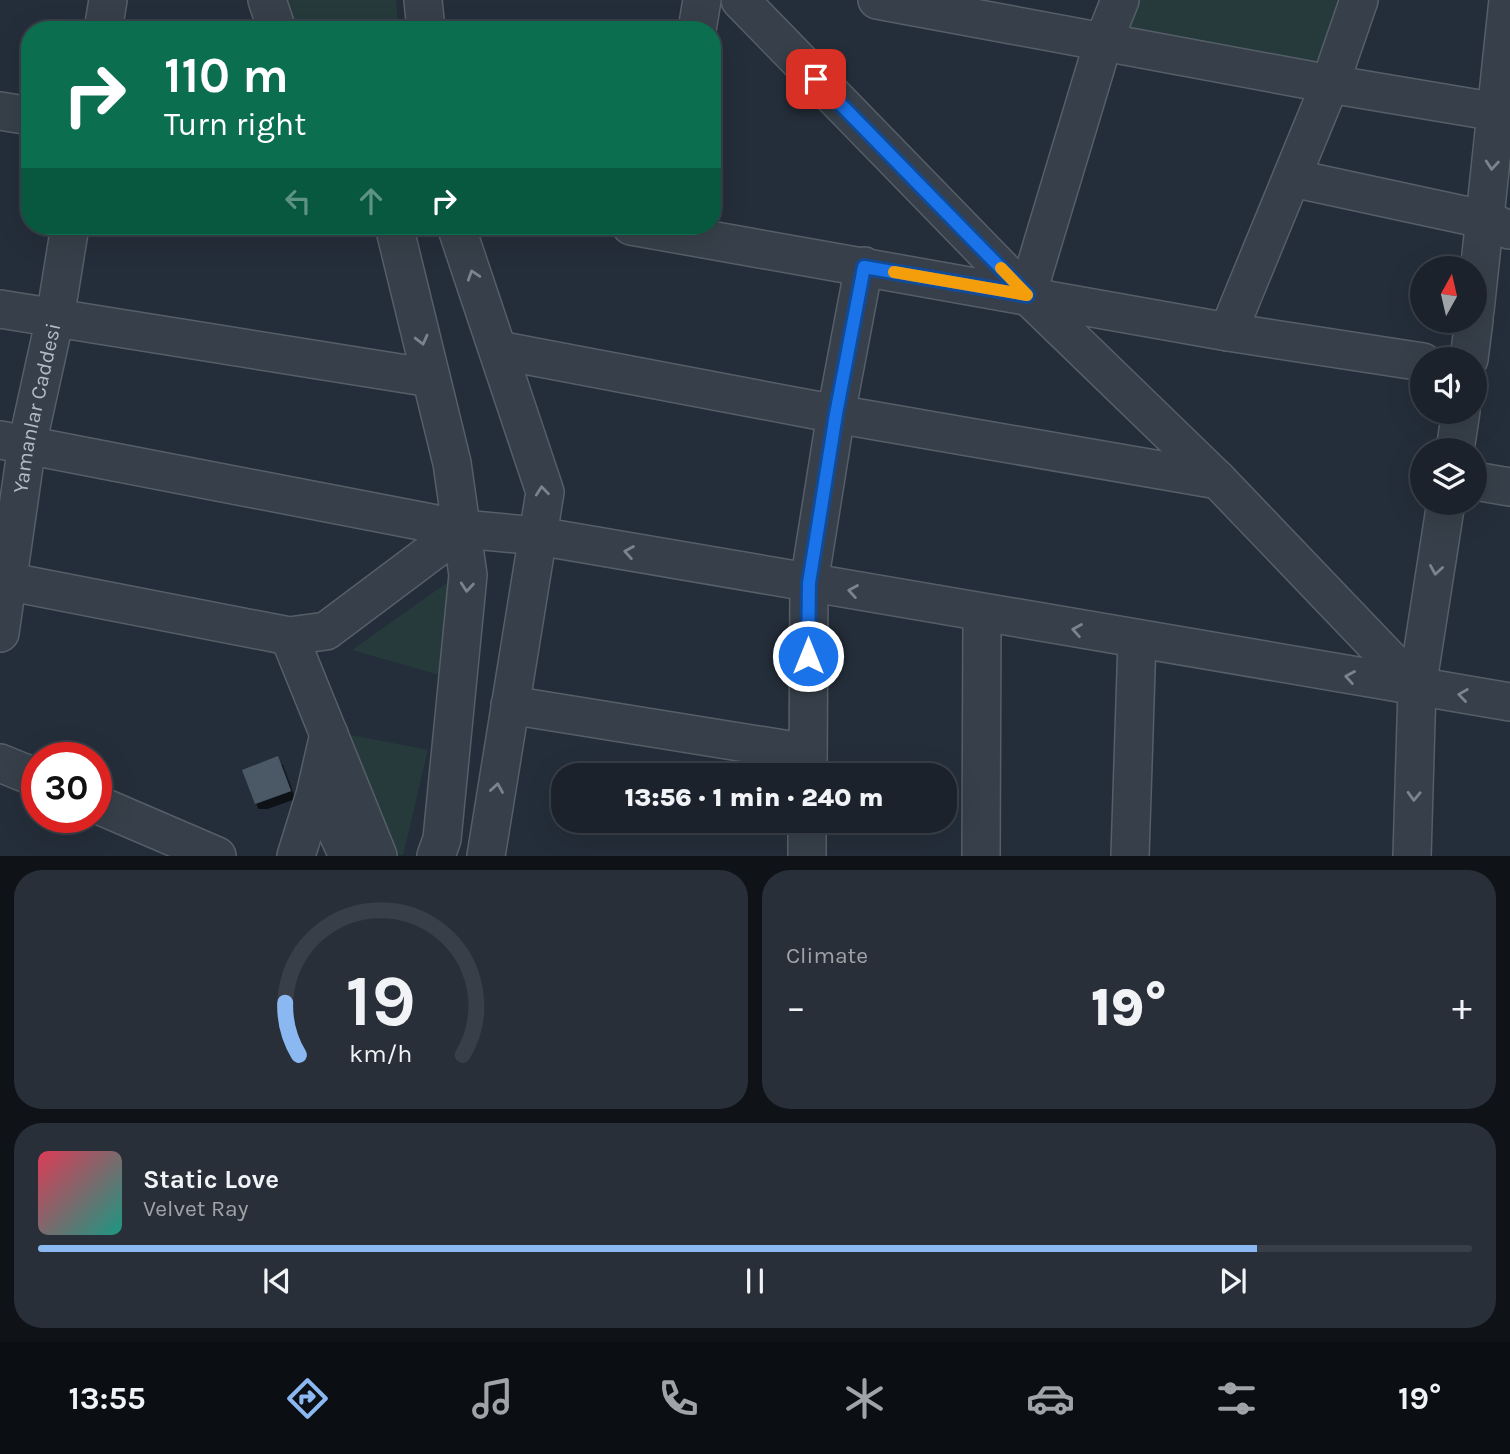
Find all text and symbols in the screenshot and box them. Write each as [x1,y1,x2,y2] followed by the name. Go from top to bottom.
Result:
[164,47,289,104] text: 110 m
[49,49,140,140] icon: right
[786,49,846,109] pin
[797,60,835,98] icon: arrive
[164,106,306,143] text: Turn right
[1485,160,1500,171] one-way arrow
[279,182,317,220] icon: left
[352,182,390,220] icon: ahead
[425,182,463,220] icon: right
[1410,256,1488,332] north arrow
[1410,256,1487,515] map controls
[467,270,481,282] one-way arrow
[8,321,66,495] street label: Yamanlar Caddesi
[414,334,428,346] one-way arrow
[1410,347,1487,424] button: sound
[1410,438,1487,515] button: layers
[535,486,550,497] one-way arrow
[623,545,635,560] one-way arrow
[1429,564,1444,576] one-way arrow
[460,582,475,593] one-way arrow
[847,584,859,599] one-way arrow
[771,619,845,693] position arrow
[1071,623,1083,638] one-way arrow
[1344,670,1356,685] one-way arrow
[1458,688,1469,703] one-way arrow
[21,742,112,833] speed limit sign: 30
[489,782,504,794] one-way arrow
[624,782,884,813] text: 13:56 · 1 min · 240 m
[1406,790,1421,801] one-way arrow
[786,942,868,969] text: Climate
[346,959,416,1044] text: 19
[1091,977,1167,1038] text: 19°
[786,985,806,1030] text: −
[1452,985,1472,1030] text: +
[349,1039,413,1068] text: km/h
[143,1164,279,1195] text: Static Love
[143,1195,248,1222] text: Velvet Ray
[258,1262,296,1300] icon: previous
[736,1262,774,1300] icon: pause
[1214,1262,1252,1300] icon: next
[283,1374,332,1423] icon: directions
[468,1374,517,1423] icon: music
[654,1374,703,1423] icon: phone
[840,1374,889,1423] icon: climate
[1026,1374,1075,1423] icon: car
[1212,1374,1261,1423] icon: filters
[68,1380,146,1417] text: 13:55
[1398,1380,1441,1417] text: 19°

